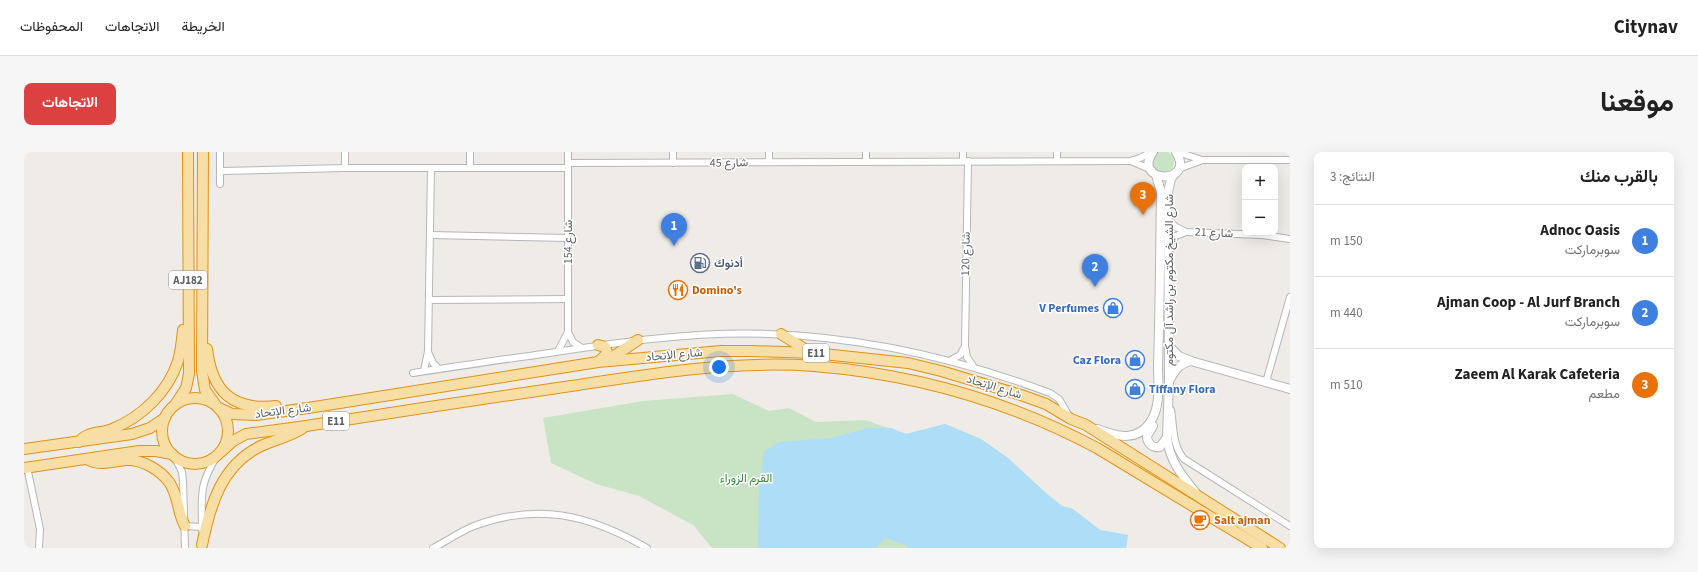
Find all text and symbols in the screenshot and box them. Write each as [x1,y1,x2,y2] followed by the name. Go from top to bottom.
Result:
[1614,14,1678,41] text: Citynav
[20,17,83,37] text: المحفوظات
[105,17,159,37] text: الاتجاهات
[181,17,225,37] text: الخريطة
[1600,82,1674,122] text: موقعنا
[24,83,116,125] button: الاتجاهات
[710,154,748,172] street label: شارع 45
[1242,164,1278,236] map controls
[1242,164,1278,200] button: +
[1580,165,1658,189] text: بالقرب منك
[1330,168,1375,186] text: النتائج: 3
[1130,182,1156,215] pin: 3
[1161,194,1178,366] street label: شارع الشيخ مكتوم بن راشد آل مكتوم
[1242,200,1278,236] button: −
[661,213,687,246] pin: 1
[560,220,577,264] street label: شارع 154
[1540,220,1620,241] text: Adnoc Oasis
[1194,224,1234,242] street label: شارع 21
[957,232,975,276] street label: شارع 120
[1330,232,1363,250] text: 150 m
[1642,232,1648,250] text: 1
[1565,241,1620,259] text: سوبرماركت
[689,252,711,274] fuel station icon: أدنوك
[1082,254,1108,287] pin: 2
[714,255,743,272] place label: أدنوك
[169,271,207,289] road number: AJ182
[667,279,689,301] restaurant icon: Domino's
[692,282,742,299] place label: Domino's
[1437,292,1620,313] text: Ajman Coop - Al Jurf Branch
[1102,297,1124,319] shop icon: V Perfumes
[1038,300,1099,317] place label: V Perfumes
[1330,304,1363,322] text: 440 m
[1642,304,1648,322] text: 2
[1565,313,1620,331] text: سوبرماركت
[645,344,703,366] street label: شارع الإتحاد
[803,344,829,362] road number: E11
[1124,349,1146,371] shop icon: Caz Flora
[1073,352,1121,369] place label: Caz Flora
[709,357,729,377] your location
[1455,364,1620,385] text: Zaeem Al Karak Cafeteria
[964,371,1024,403] street label: شارع الإتحاد
[1330,376,1363,394] text: 510 m
[1642,376,1648,394] text: 3
[1124,378,1146,400] shop icon: Tiffany Flora
[1149,381,1216,398] place label: Tiffany Flora
[1589,385,1620,403] text: مطعم
[254,399,312,423] street label: شارع الإتحاد
[323,412,349,430] road number: E11
[720,470,772,487] park label: القرم الزوراء
[1189,509,1211,531] cafe icon: Salt ajman
[1214,512,1271,529] place label: Salt ajman

